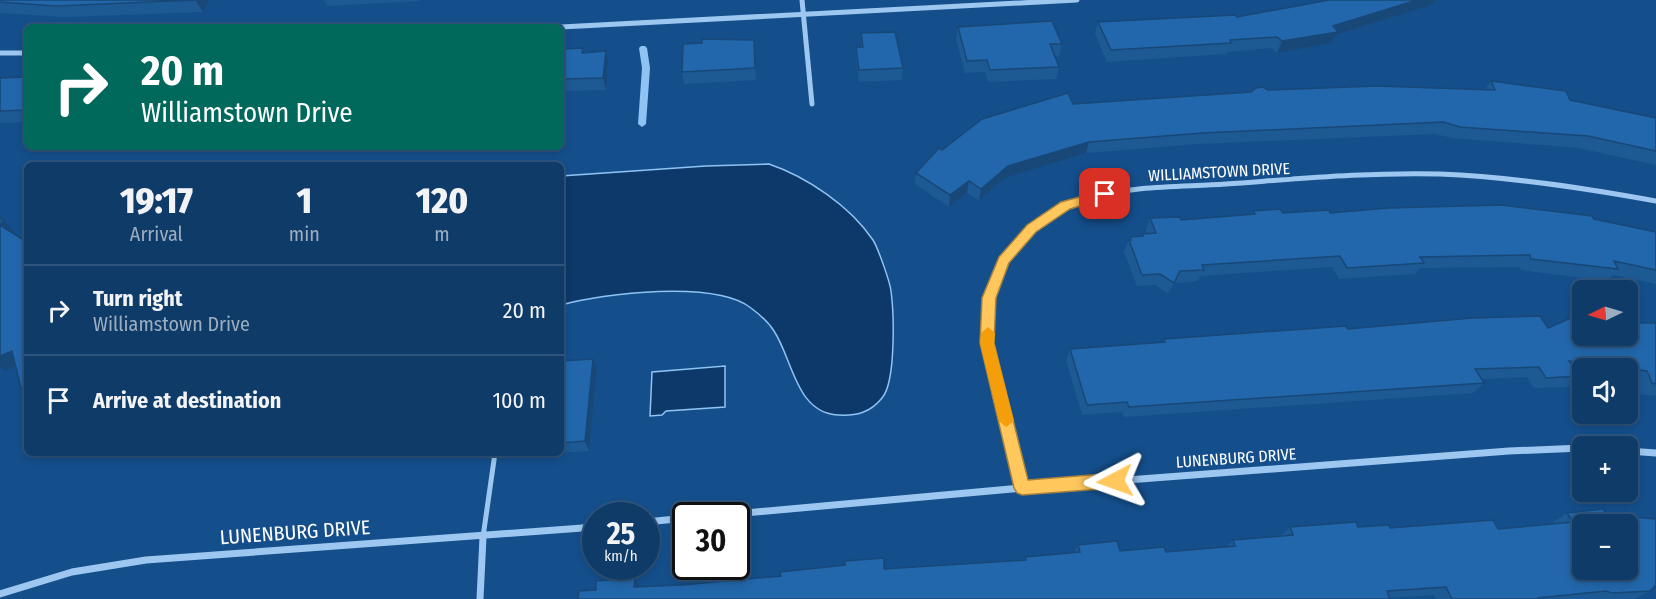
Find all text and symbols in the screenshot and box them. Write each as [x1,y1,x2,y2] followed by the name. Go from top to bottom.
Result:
[141,46,224,96] text: 20 m
[42,48,120,126] icon: right
[141,97,353,129] text: Williamstown Drive
[1148,159,1290,185] street label: WILLIAMSTOWN DRIVE
[1079,168,1130,219] pin
[1088,177,1121,210] icon: arrive
[120,179,193,223] text: 19:17
[296,179,312,223] text: 1
[416,179,468,223] text: 120
[130,222,183,246] text: Arrival
[289,222,320,246] text: min
[434,222,450,246] text: m
[1572,280,1638,346] north arrow
[1572,280,1638,580] map controls
[93,285,182,312] text: Turn right
[42,294,75,327] icon: right
[503,297,546,324] text: 20 m
[93,312,250,336] text: Williamstown Drive
[1572,358,1638,424] button: sound
[42,384,75,417] icon: arrive
[93,387,281,414] text: Arrive at destination
[492,387,546,414] text: 100 m
[1572,436,1638,502] button: +
[1175,444,1297,472] street label: LUNENBURG DRIVE
[1083,449,1147,513] position arrow
[672,502,750,580] speed limit sign: 30
[1572,514,1638,580] button: −
[219,515,371,549] street label: LUNENBURG DRIVE
[607,516,635,552] text: 25
[604,547,638,565] text: km/h

